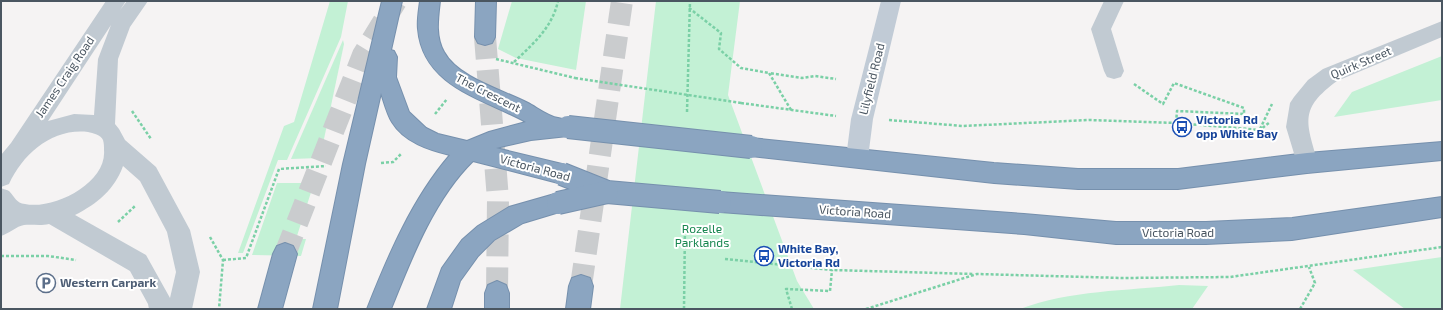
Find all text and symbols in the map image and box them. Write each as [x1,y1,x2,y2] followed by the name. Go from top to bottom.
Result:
[32,33,96,120] street label: James Craig Road
[855,42,887,116] street label: Lilyfield Road
[1328,43,1394,82] street label: Quirk Street
[454,70,524,115] street label: The Crescent
[1196,112,1278,141] place label: Victoria Rd opp White Bay
[1171,116,1193,138] bus stop icon: Victoria Rd opp White Bay
[499,151,572,183] street label: Victoria Road
[819,202,892,221] street label: Victoria Road
[675,221,729,249] park label: Rozelle Parklands
[1142,225,1214,239] street label: Victoria Road
[778,241,840,269] place label: White Bay, Victoria Rd
[753,245,775,267] bus stop icon: White Bay, Victoria Rd
[35,272,57,294] parking icon: Western Carpark
[60,275,156,289] place label: Western Carpark

